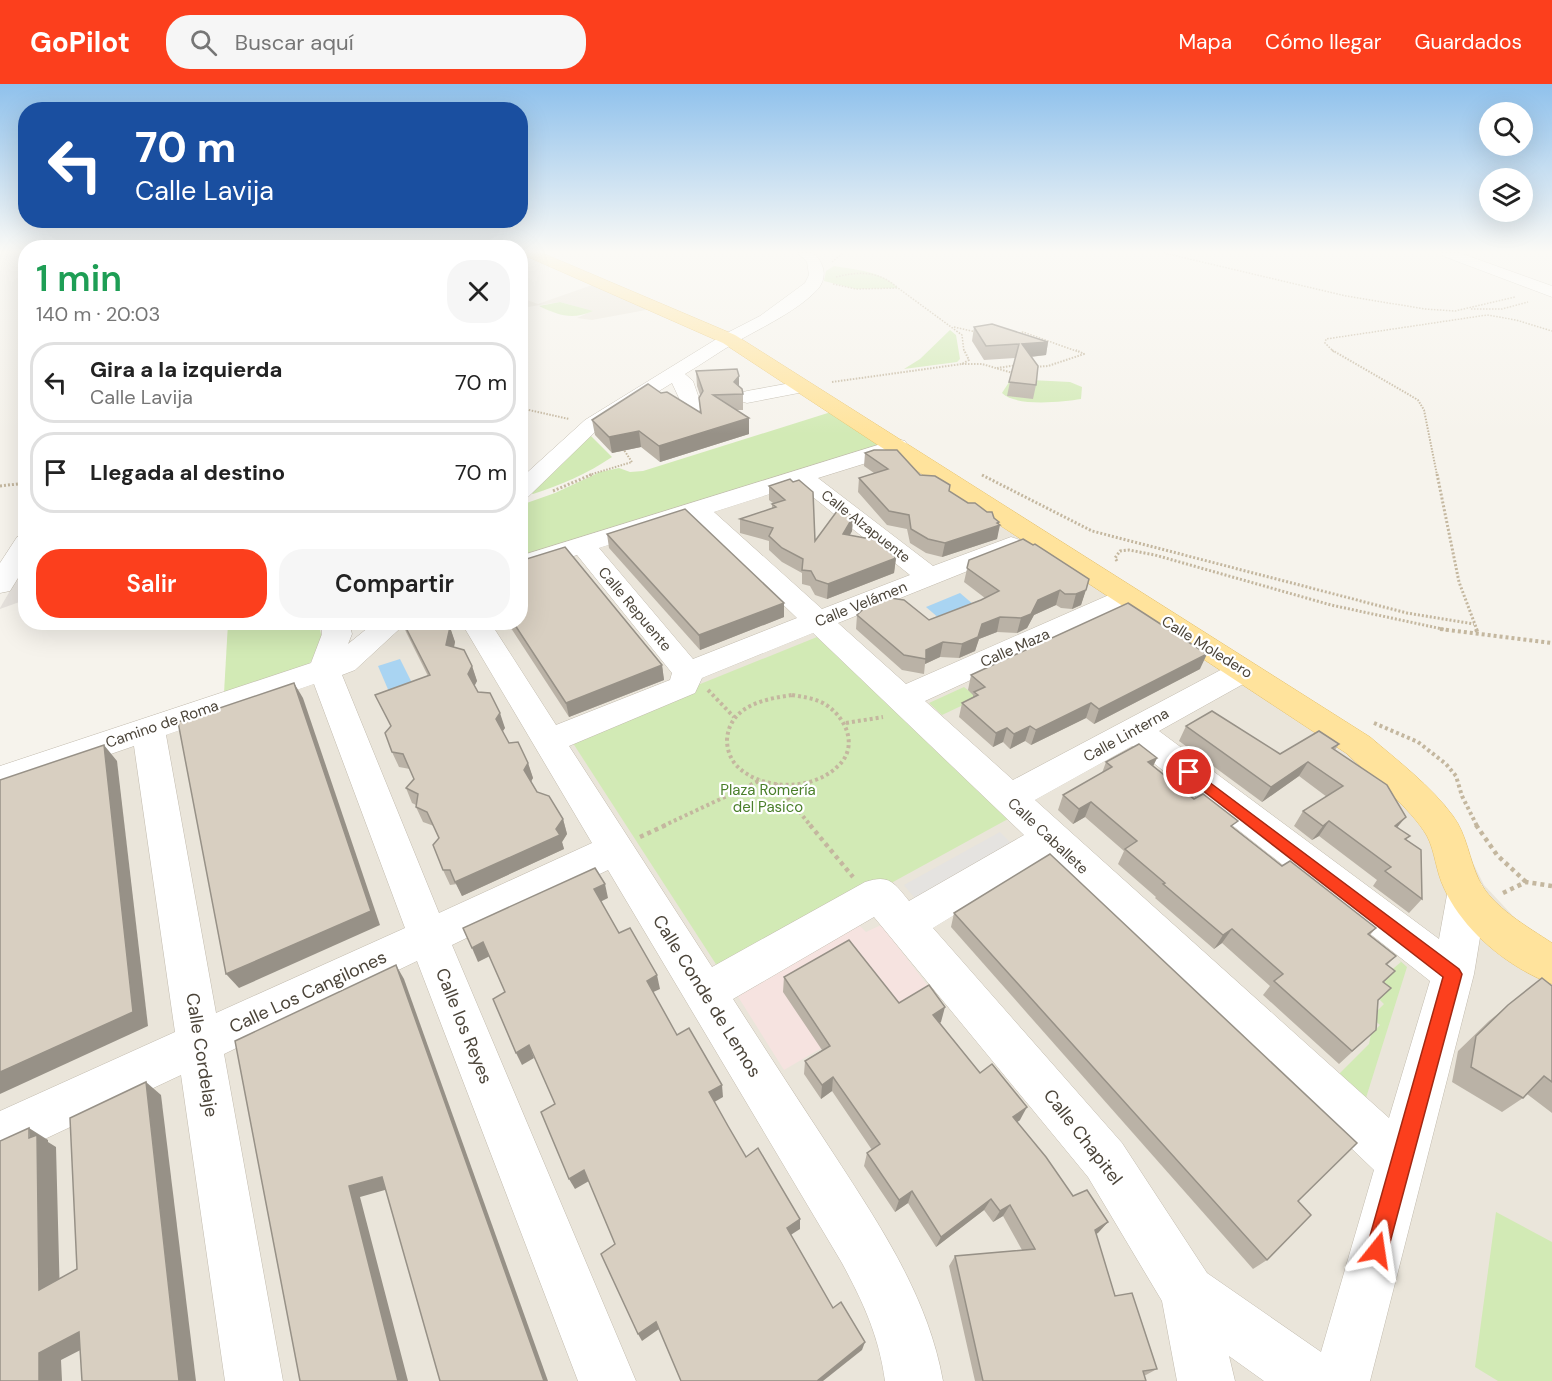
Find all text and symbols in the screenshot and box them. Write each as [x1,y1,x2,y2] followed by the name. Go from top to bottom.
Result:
[166,15,586,69] search box
[30,24,130,61] text: GoPilot
[187,26,220,59] icon: search
[235,28,354,57] text: Buscar aquí
[1178,28,1232,56] text: Mapa
[1265,28,1382,56] text: Cómo llegar
[1415,28,1522,56] text: Guardados
[1479,102,1533,222] map controls
[1479,102,1533,156] button: search
[135,120,236,175] text: 70 m
[36,126,114,204] icon: left
[1479,168,1533,222] button: layers
[135,173,274,208] text: Calle Lavija
[36,255,122,302] text: 1 min
[447,260,510,323] button: close
[36,301,160,327] text: 140 m · 20:03
[90,355,282,384] text: Gira a la izquierda
[39,366,72,399] icon: left
[455,368,507,397] text: 70 m
[90,384,193,410] text: Calle Lavija
[39,456,72,489] icon: arrive
[90,458,285,487] text: Llegada al destino
[455,458,507,487] text: 70 m
[818,486,914,566] street label: Calle Alzapuente
[36,549,267,618] button: Salir
[279,549,510,618] button: Compartir
[594,563,676,655] street label: Calle Repuente
[812,576,910,632] street label: Calle Velámen
[1158,611,1256,683] street label: Calle Moledero
[977,624,1053,672] street label: Calle Maza
[103,695,221,753] street label: Camino de Roma
[1080,703,1172,767] street label: Calle Linterna
[1163,746,1214,797] pin
[1172,755,1205,788] icon: arrive
[720,780,816,817] park label: Plaza Romería del Pasico
[1003,793,1093,879] street label: Calle Caballete
[647,910,767,1082] street label: Calle Conde de Lemos
[225,945,391,1039] street label: Calle Los Cangilones
[430,965,498,1087] street label: Calle los Reyes
[180,991,224,1119] street label: Calle Cordelaje
[1038,1084,1128,1190] street label: Calle Chapitel
[1345,1218,1409,1282] position arrow

